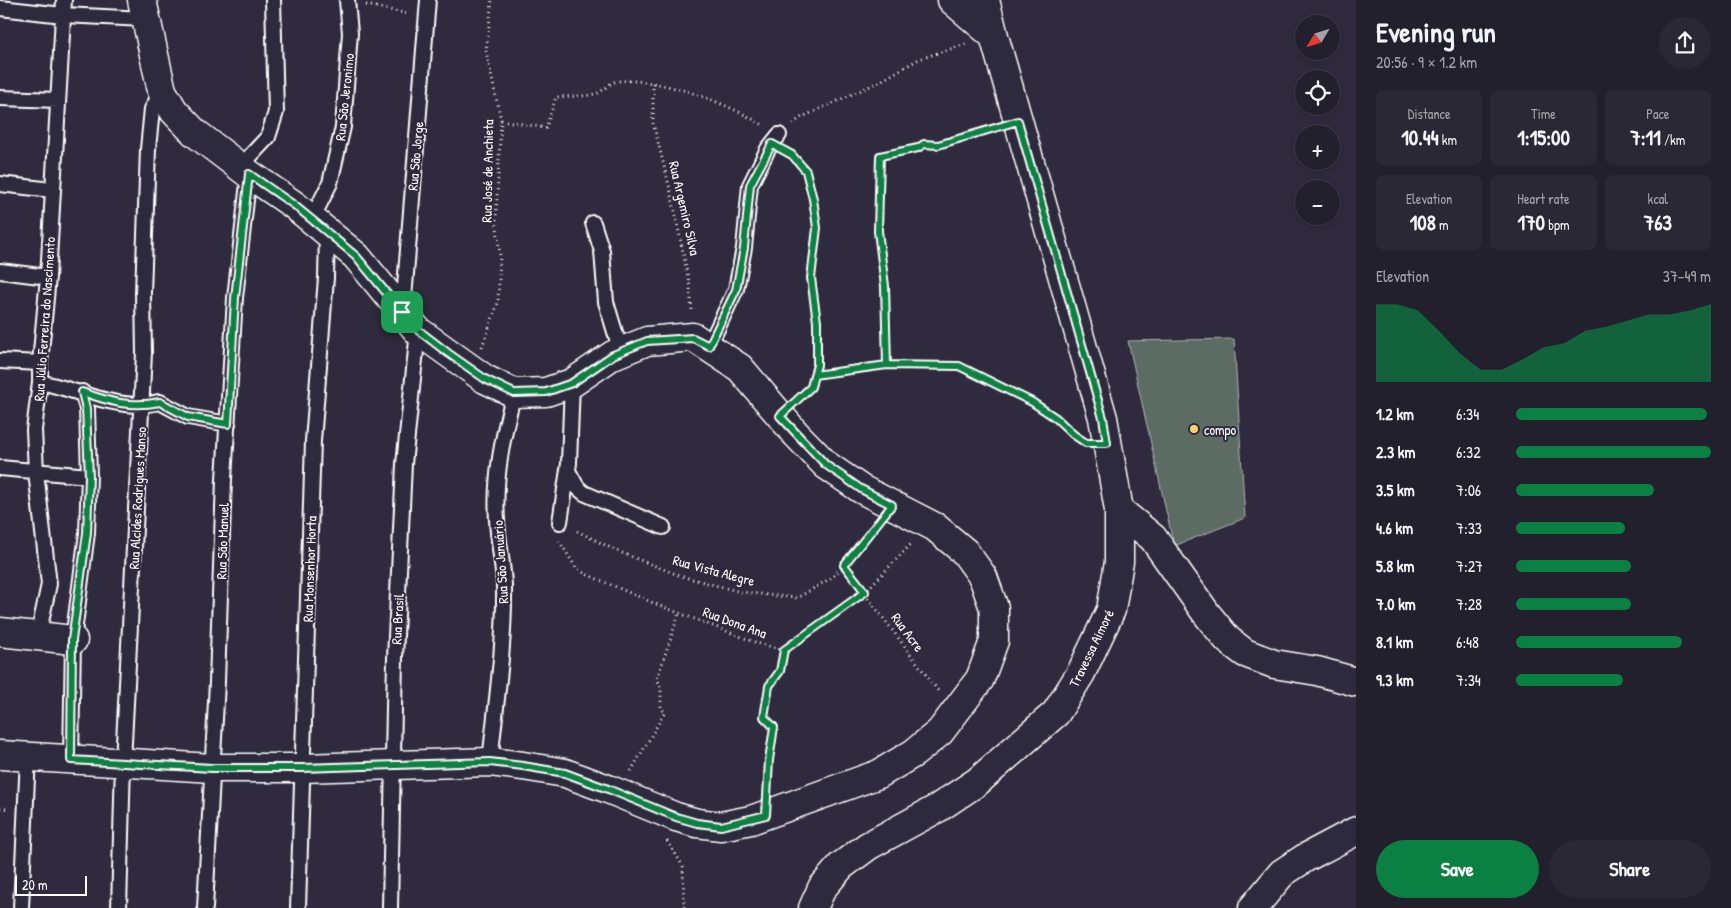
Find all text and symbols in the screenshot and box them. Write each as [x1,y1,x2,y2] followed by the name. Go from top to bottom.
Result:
[1376,13,1496,51] text: Evening run
[1295,15,1340,60] north arrow
[1295,15,1340,225] map controls
[1659,17,1711,69] button: share
[1376,51,1477,73] text: 20:56 · 9 × 1.2 km
[330,52,358,142] street label: Rua São Jeronimo
[1295,70,1340,115] button: locate
[1408,104,1451,123] text: Distance
[1531,104,1556,123] text: Time
[1646,104,1669,123] text: Pace
[477,119,497,223] street label: Rua José de Anchieta
[403,120,429,192] street label: Rua São Jorge
[1401,123,1439,152] text: 10.44
[1517,123,1570,152] text: 1:15:00
[1630,123,1661,152] text: 7:11
[1295,125,1340,170] button: +
[1439,130,1457,149] text: km
[1661,130,1685,149] text: /km
[664,159,705,258] street label: Rua Argemiro Silva
[1295,180,1340,225] button: −
[1406,189,1452,208] text: Elevation
[1517,189,1570,208] text: Heart rate
[1648,189,1668,208] text: kcal
[1410,208,1436,237] text: 108
[1518,208,1545,237] text: 170
[1644,208,1672,237] text: 763
[1436,215,1449,234] text: m
[1545,215,1569,234] text: bpm
[29,236,59,402] street label: Rua Júlio Ferreira do Nascimento
[1376,265,1429,287] text: Elevation
[1663,265,1711,287] text: 37–49 m
[381,291,423,333] pin
[388,298,416,326] icon: arrive
[1376,403,1414,425] text: 1.2 km
[1456,403,1479,425] text: 6:34
[1204,420,1237,440] place label: compo
[1188,423,1200,435] marker: compo
[124,426,151,570] street label: Rua Alcides Rodrigues Manso
[1376,441,1415,463] text: 2.3 km
[1456,441,1481,463] text: 6:32
[1376,479,1415,501] text: 3.5 km
[1456,479,1481,501] text: 7:06
[211,502,233,580] street label: Rua São Manuel
[298,515,320,622] street label: Rua Monsenhor Horta
[1376,517,1413,539] text: 4.6 km
[1456,517,1482,539] text: 7:33
[488,519,512,604] street label: Rua São Januário
[671,550,757,591] street label: Rua Vista Alegre
[1376,555,1414,577] text: 5.8 km
[1456,555,1483,577] text: 7:27
[386,593,408,645] street label: Rua Brasil
[1376,593,1416,615] text: 7.0 km
[1456,593,1482,615] text: 7:28
[700,602,770,642] street label: Rua Dona Ana
[1064,606,1118,690] street label: Travessa Aimoré
[887,609,929,656] street label: Rua Acre
[1376,631,1413,653] text: 8.1 km
[1456,631,1479,653] text: 6:48
[1376,669,1414,691] text: 9.3 km
[1456,669,1481,691] text: 7:34
[1376,840,1539,898] button: Save
[1549,840,1711,898] button: Share
[15,873,88,896] scale bar
[22,875,48,894] text: 20 m

